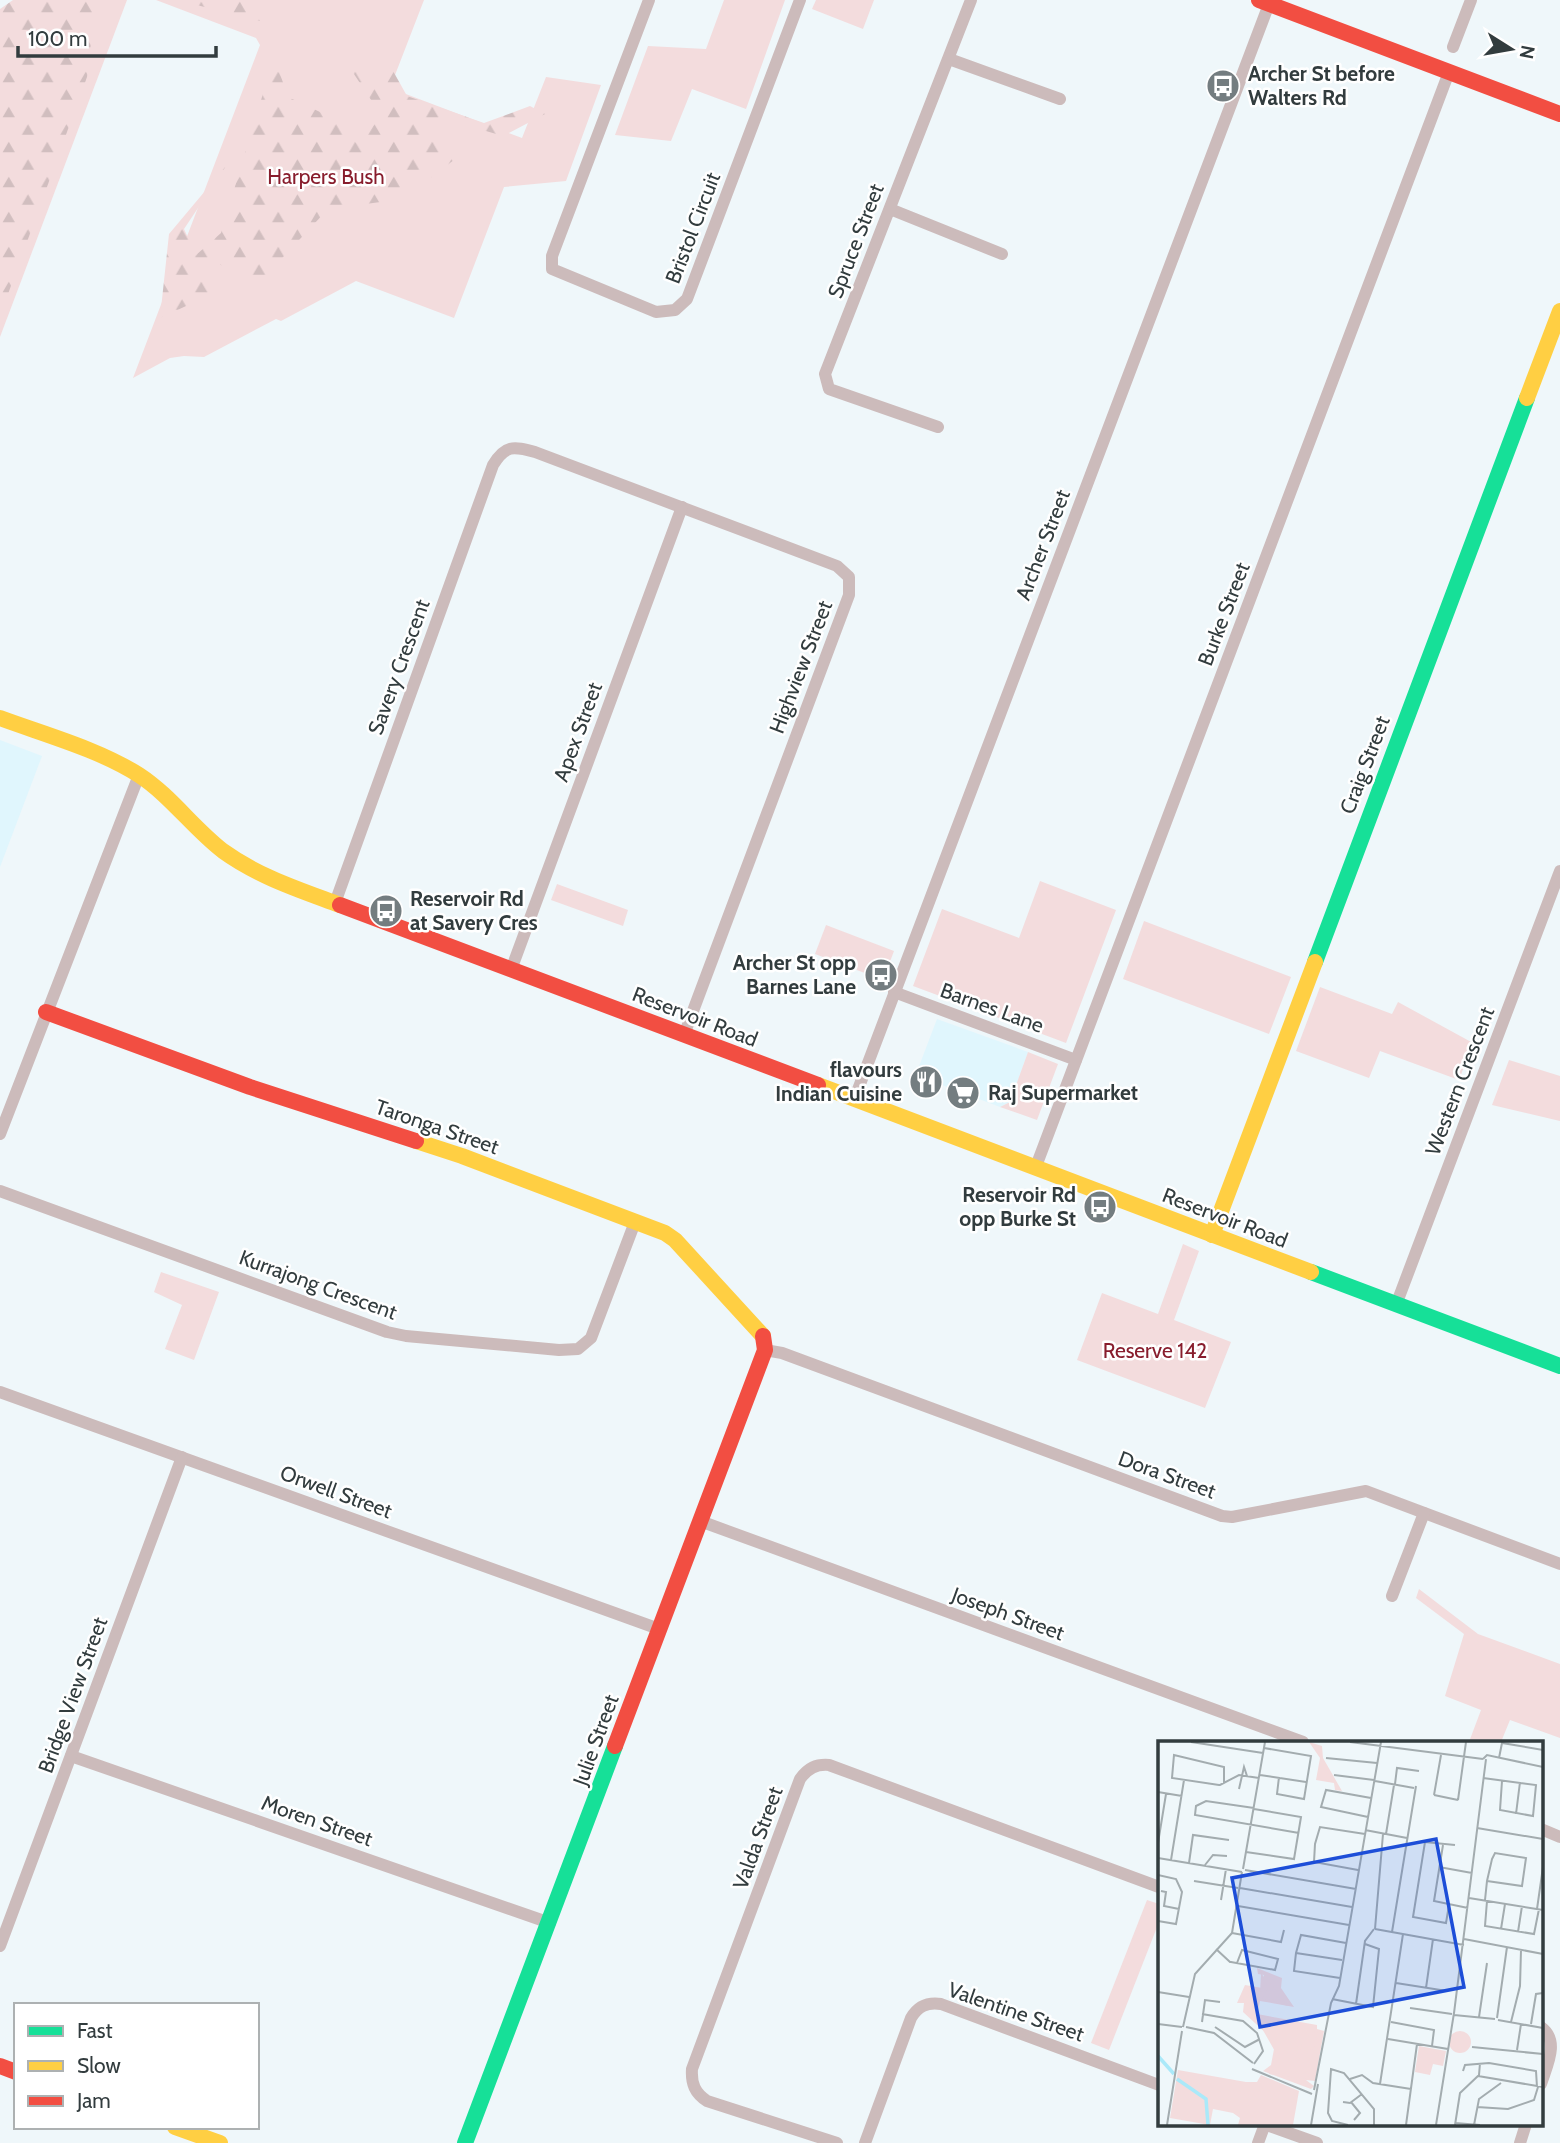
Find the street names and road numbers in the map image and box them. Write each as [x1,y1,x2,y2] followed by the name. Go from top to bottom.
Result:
[660,169,725,287] street label: Bristol Circuit
[822,180,889,301] street label: Spruce Street
[1010,486,1075,604] street label: Archer Street
[1192,559,1255,669] street label: Burke Street
[362,596,435,738] street label: Savery Crescent
[764,597,837,737] street label: Highview Street
[548,679,607,785] street label: Apex Street
[1334,712,1395,817] street label: Craig Street
[937,977,1048,1038] street label: Barnes Lane
[629,981,761,1052] street label: Reservoir Road
[1420,1003,1499,1158] street label: Western Crescent
[372,1094,502,1159] street label: Taronga Street
[1159,1182,1291,1253] street label: Reservoir Road
[236,1244,400,1326] street label: Kurrajong Crescent
[1115,1445,1219,1504] street label: Dora Street
[277,1460,395,1523] street label: Orwell Street
[948,1581,1068,1645] street label: Joseph Street
[33,1614,112,1776] street label: Bridge View Street
[567,1691,624,1790] street label: Julie Street
[727,1783,788,1893] street label: Valda Street
[258,1790,376,1851] street label: Moren Street
[945,1977,1087,2046] street label: Valentine Street

